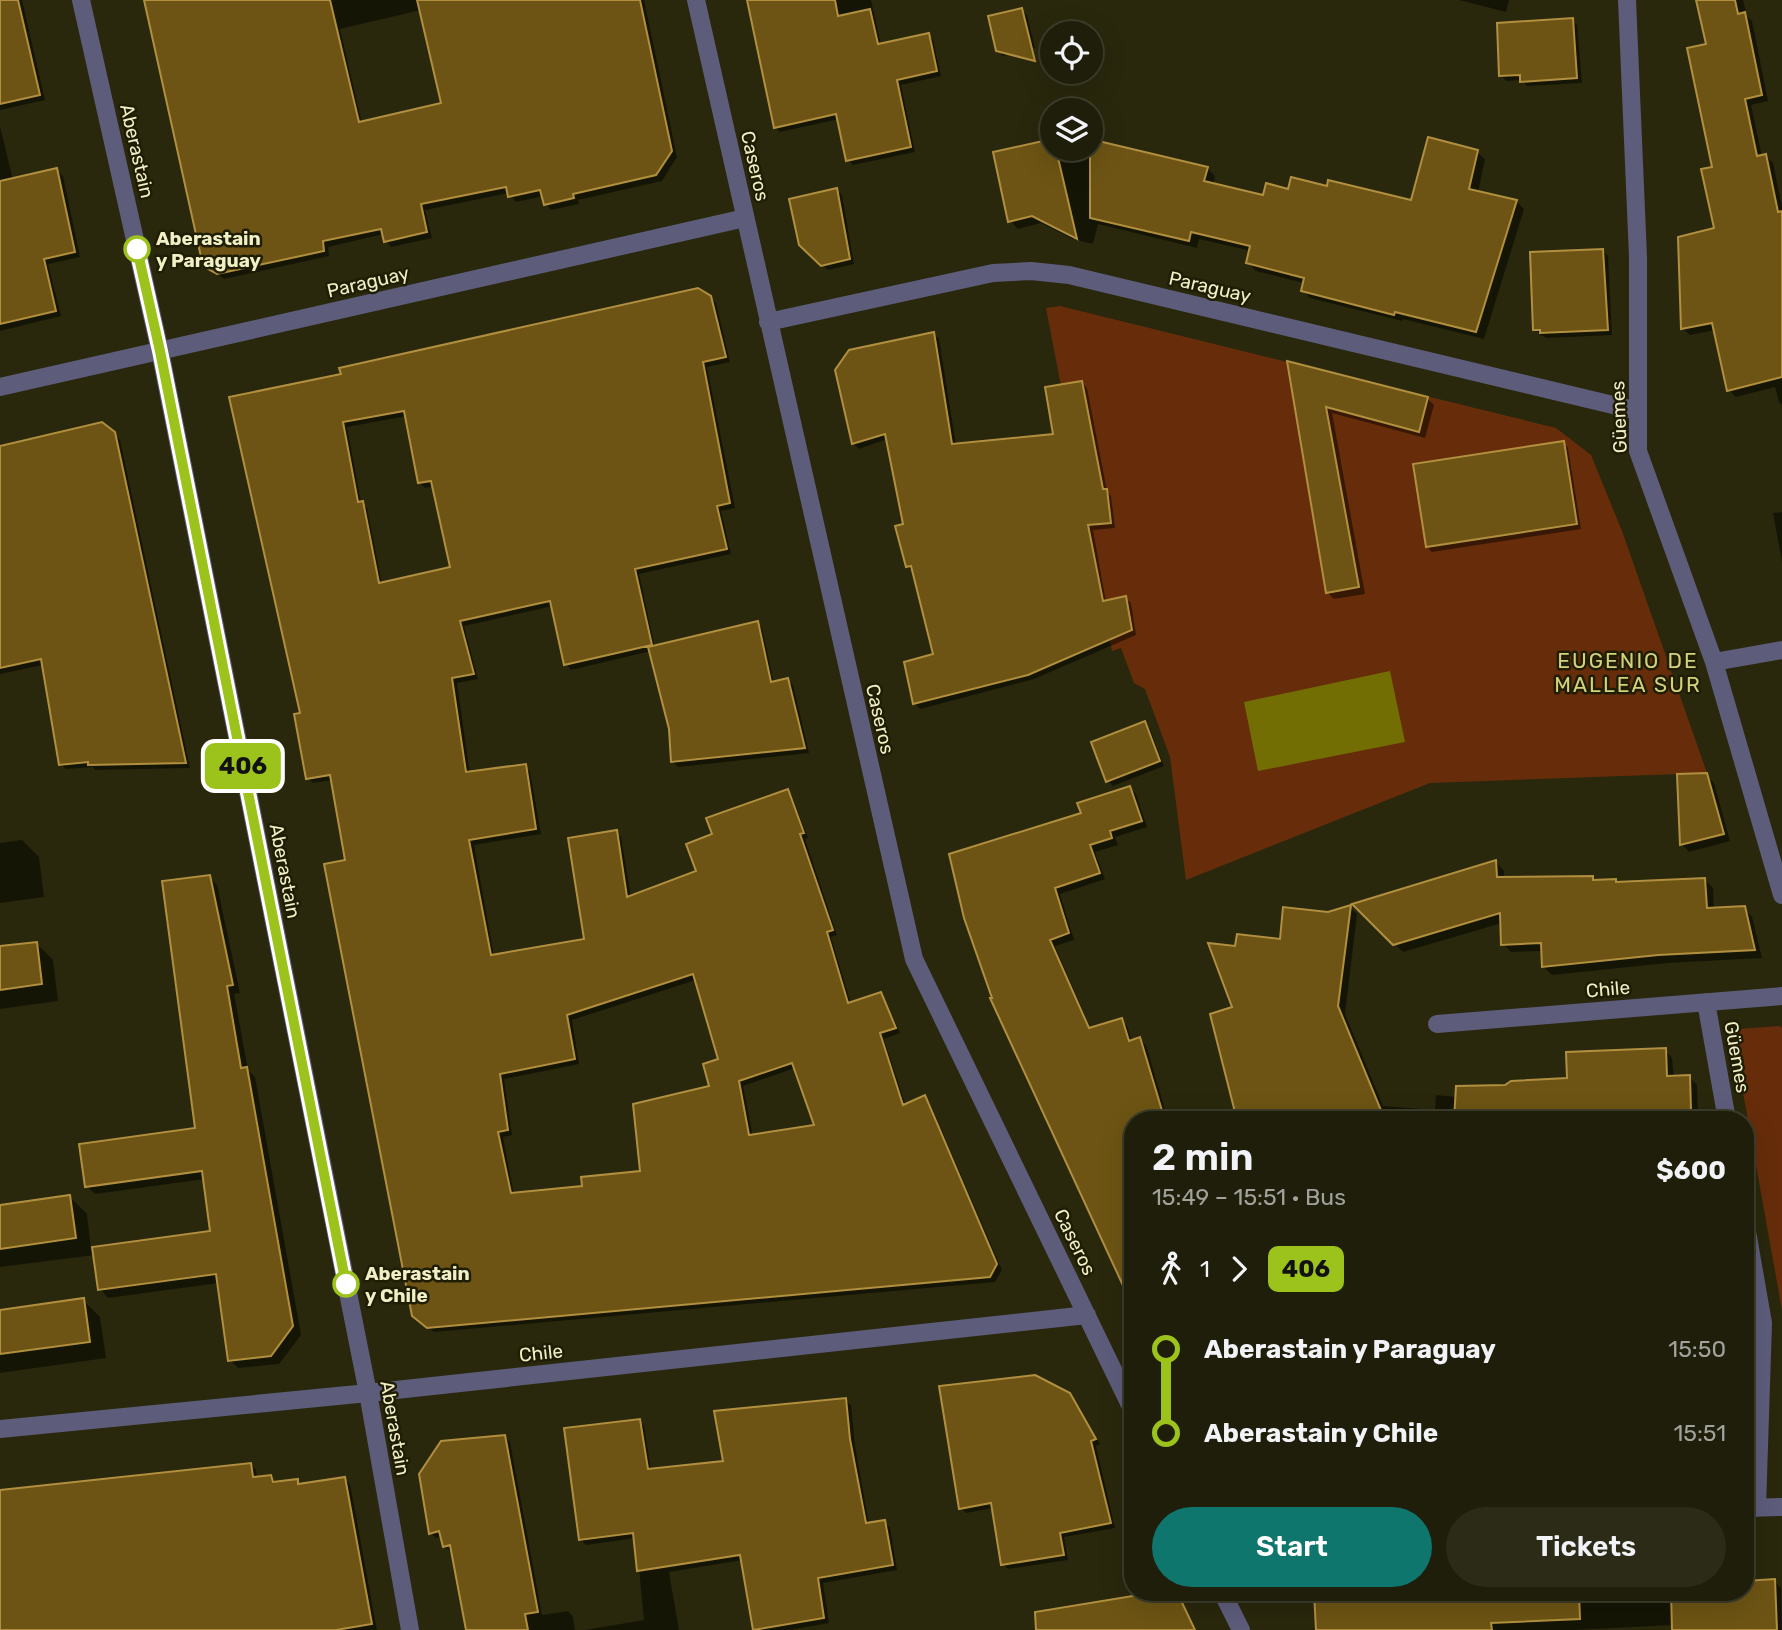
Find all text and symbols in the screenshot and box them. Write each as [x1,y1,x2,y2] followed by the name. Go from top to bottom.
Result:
[1040,21,1103,161] map controls
[1040,21,1103,84] button: locate
[1040,98,1103,161] button: layers
[115,102,159,200] street label: Aberastain
[736,129,774,203] street label: Caseros
[156,227,262,272] place label: Aberastain y Paraguay
[124,236,150,262] marker: Aberastain y Paraguay
[325,261,411,303] street label: Paraguay
[1167,266,1253,308] street label: Paraguay
[1606,380,1632,454] street label: Güemes
[1554,648,1702,697] district label: EUGENIO DE MALLEA SUR
[861,682,899,756] street label: Caseros
[203,743,283,789] line badge: 406
[219,752,267,780] text: 406
[265,822,305,920] street label: Aberastain
[1585,976,1631,1002] street label: Chile
[1719,1019,1755,1095] street label: Güemes
[1152,1134,1254,1180] text: 2 min
[1656,1155,1726,1186] text: $600
[1152,1183,1346,1211] text: 15:49 – 15:51 · Bus
[1049,1205,1101,1279] street label: Caseros
[1152,1250,1190,1288] icon: walk
[1220,1250,1258,1288] icon: forward
[1200,1255,1210,1283] text: 1
[1282,1255,1330,1283] text: 406
[365,1262,470,1307] place label: Aberastain y Chile
[333,1271,359,1297] marker: Aberastain y Chile
[1204,1334,1496,1365] text: Aberastain y Paraguay
[1668,1335,1726,1363] text: 15:50
[518,1339,564,1367] street label: Chile
[375,1379,415,1477] street label: Aberastain
[1204,1418,1438,1449] text: Aberastain y Chile
[1673,1419,1726,1447] text: 15:51
[1152,1507,1432,1587] button: Start
[1446,1507,1726,1587] button: Tickets

